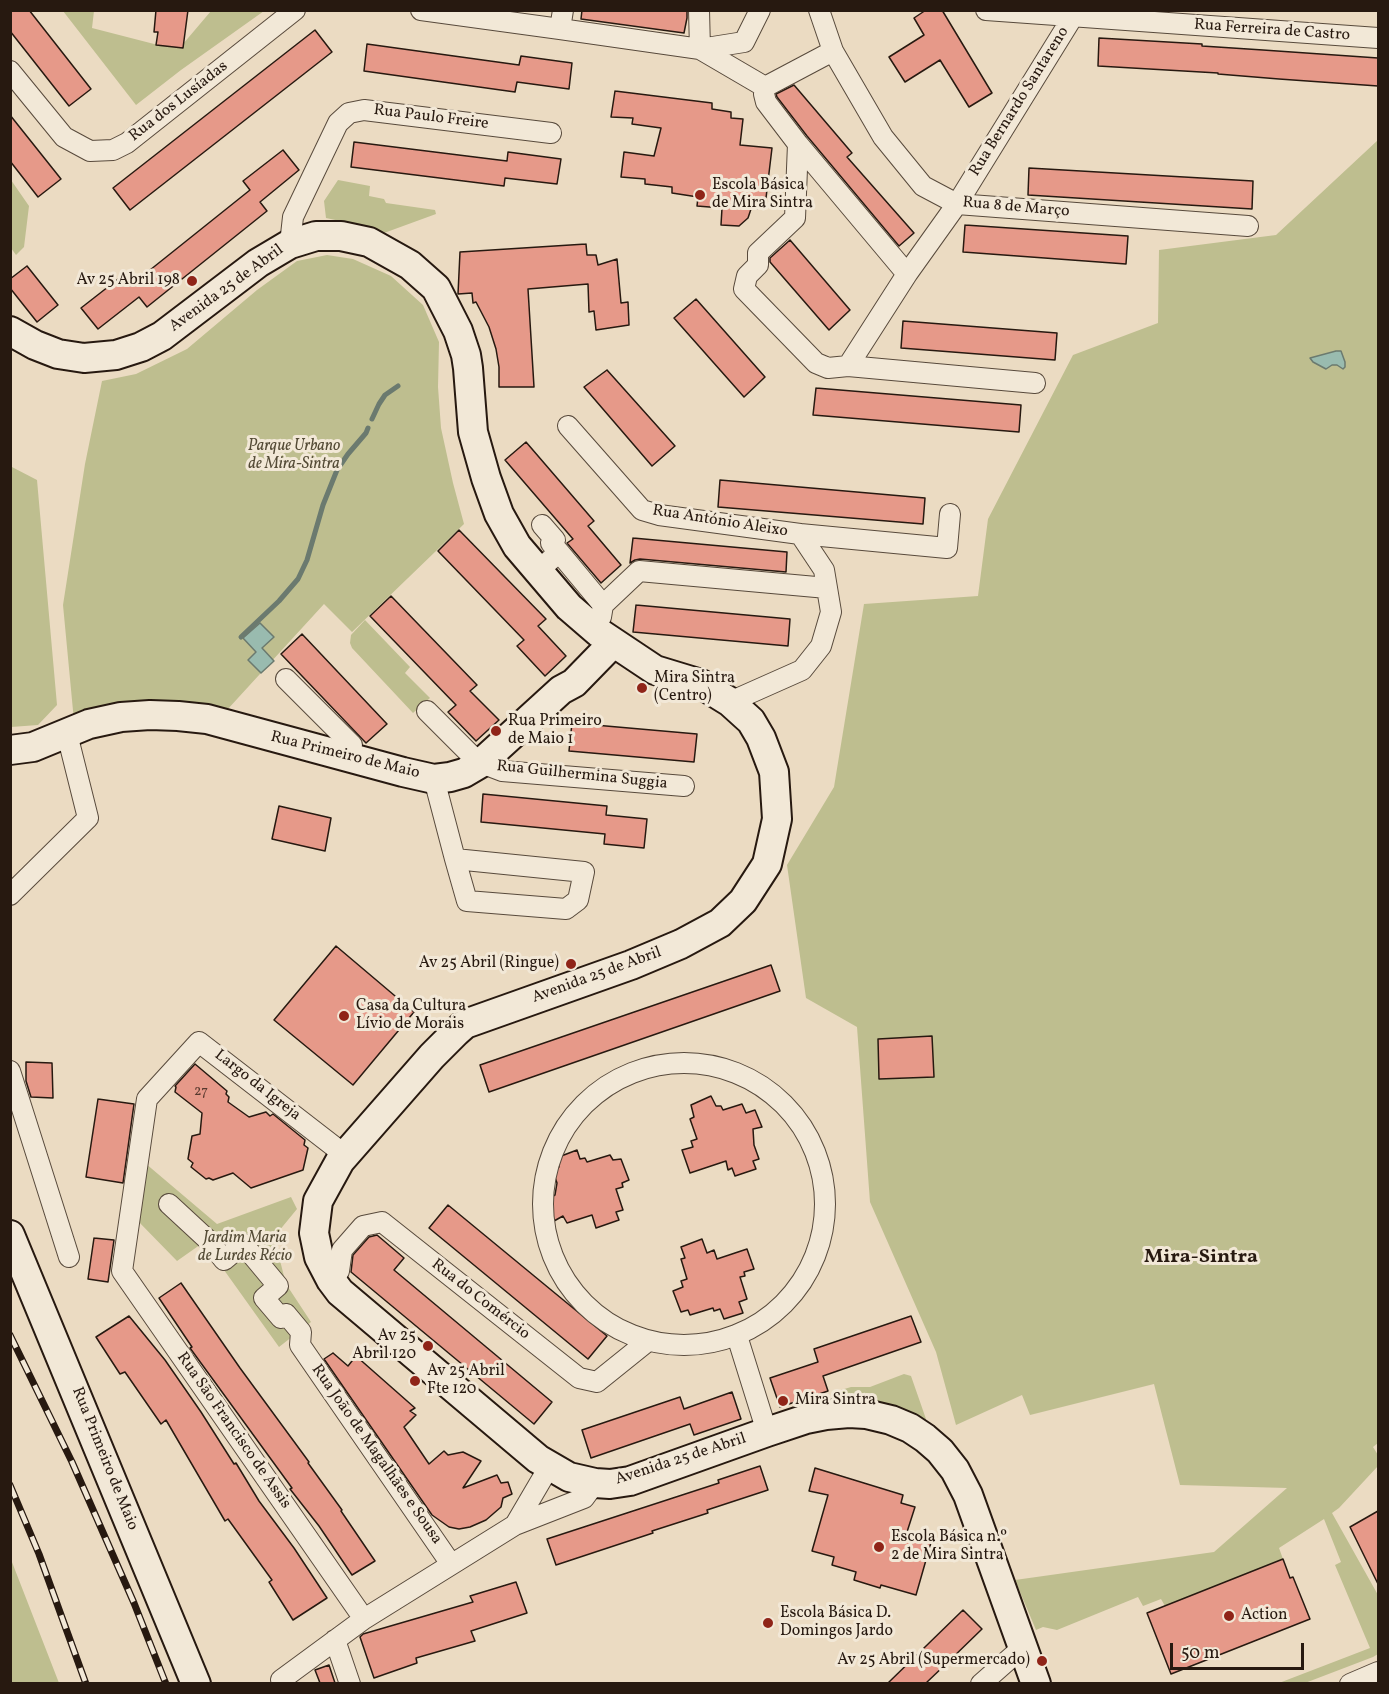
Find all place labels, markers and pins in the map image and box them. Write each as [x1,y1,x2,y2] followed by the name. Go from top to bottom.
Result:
[712,176,813,214] place label: Escola Básica de Mira Sintra
[693,188,707,202] marker: Escola Básica de Mira Sintra
[76,271,180,291] place label: Av 25 Abril 198
[185,274,199,288] marker: Av 25 Abril 198
[654,669,735,707] place label: Mira Sintra (Centro)
[635,681,649,695] marker: Mira Sintra (Centro)
[508,712,602,750] place label: Rua Primeiro de Maio 1
[489,724,503,738] marker: Rua Primeiro de Maio 1
[419,954,559,974] place label: Av 25 Abril (Ringue)
[564,957,578,971] marker: Av 25 Abril (Ringue)
[356,997,466,1035] place label: Casa da Cultura Lívio de Morais
[337,1009,351,1023] marker: Casa da Cultura Lívio de Morais
[352,1327,416,1365] place label: Av 25 Abril 120
[421,1339,435,1353] marker: Av 25 Abril 120
[427,1362,505,1400] place label: Av 25 Abril Fte 120
[408,1374,422,1388] marker: Av 25 Abril Fte 120
[795,1391,876,1411] place label: Mira Sintra
[776,1394,790,1408] marker: Mira Sintra
[891,1528,1007,1566] place label: Escola Básica n.º 2 de Mira Sintra
[872,1540,886,1554] marker: Escola Básica n.º 2 de Mira Sintra
[780,1604,893,1642] place label: Escola Básica D. Domingos Jardo
[1241,1606,1288,1626] place label: Action
[1222,1609,1236,1623] marker: Action
[761,1616,775,1630] marker: Escola Básica D. Domingos Jardo
[837,1651,1030,1671] place label: Av 25 Abril (Supermercado)
[1035,1654,1049,1668] marker: Av 25 Abril (Supermercado)

